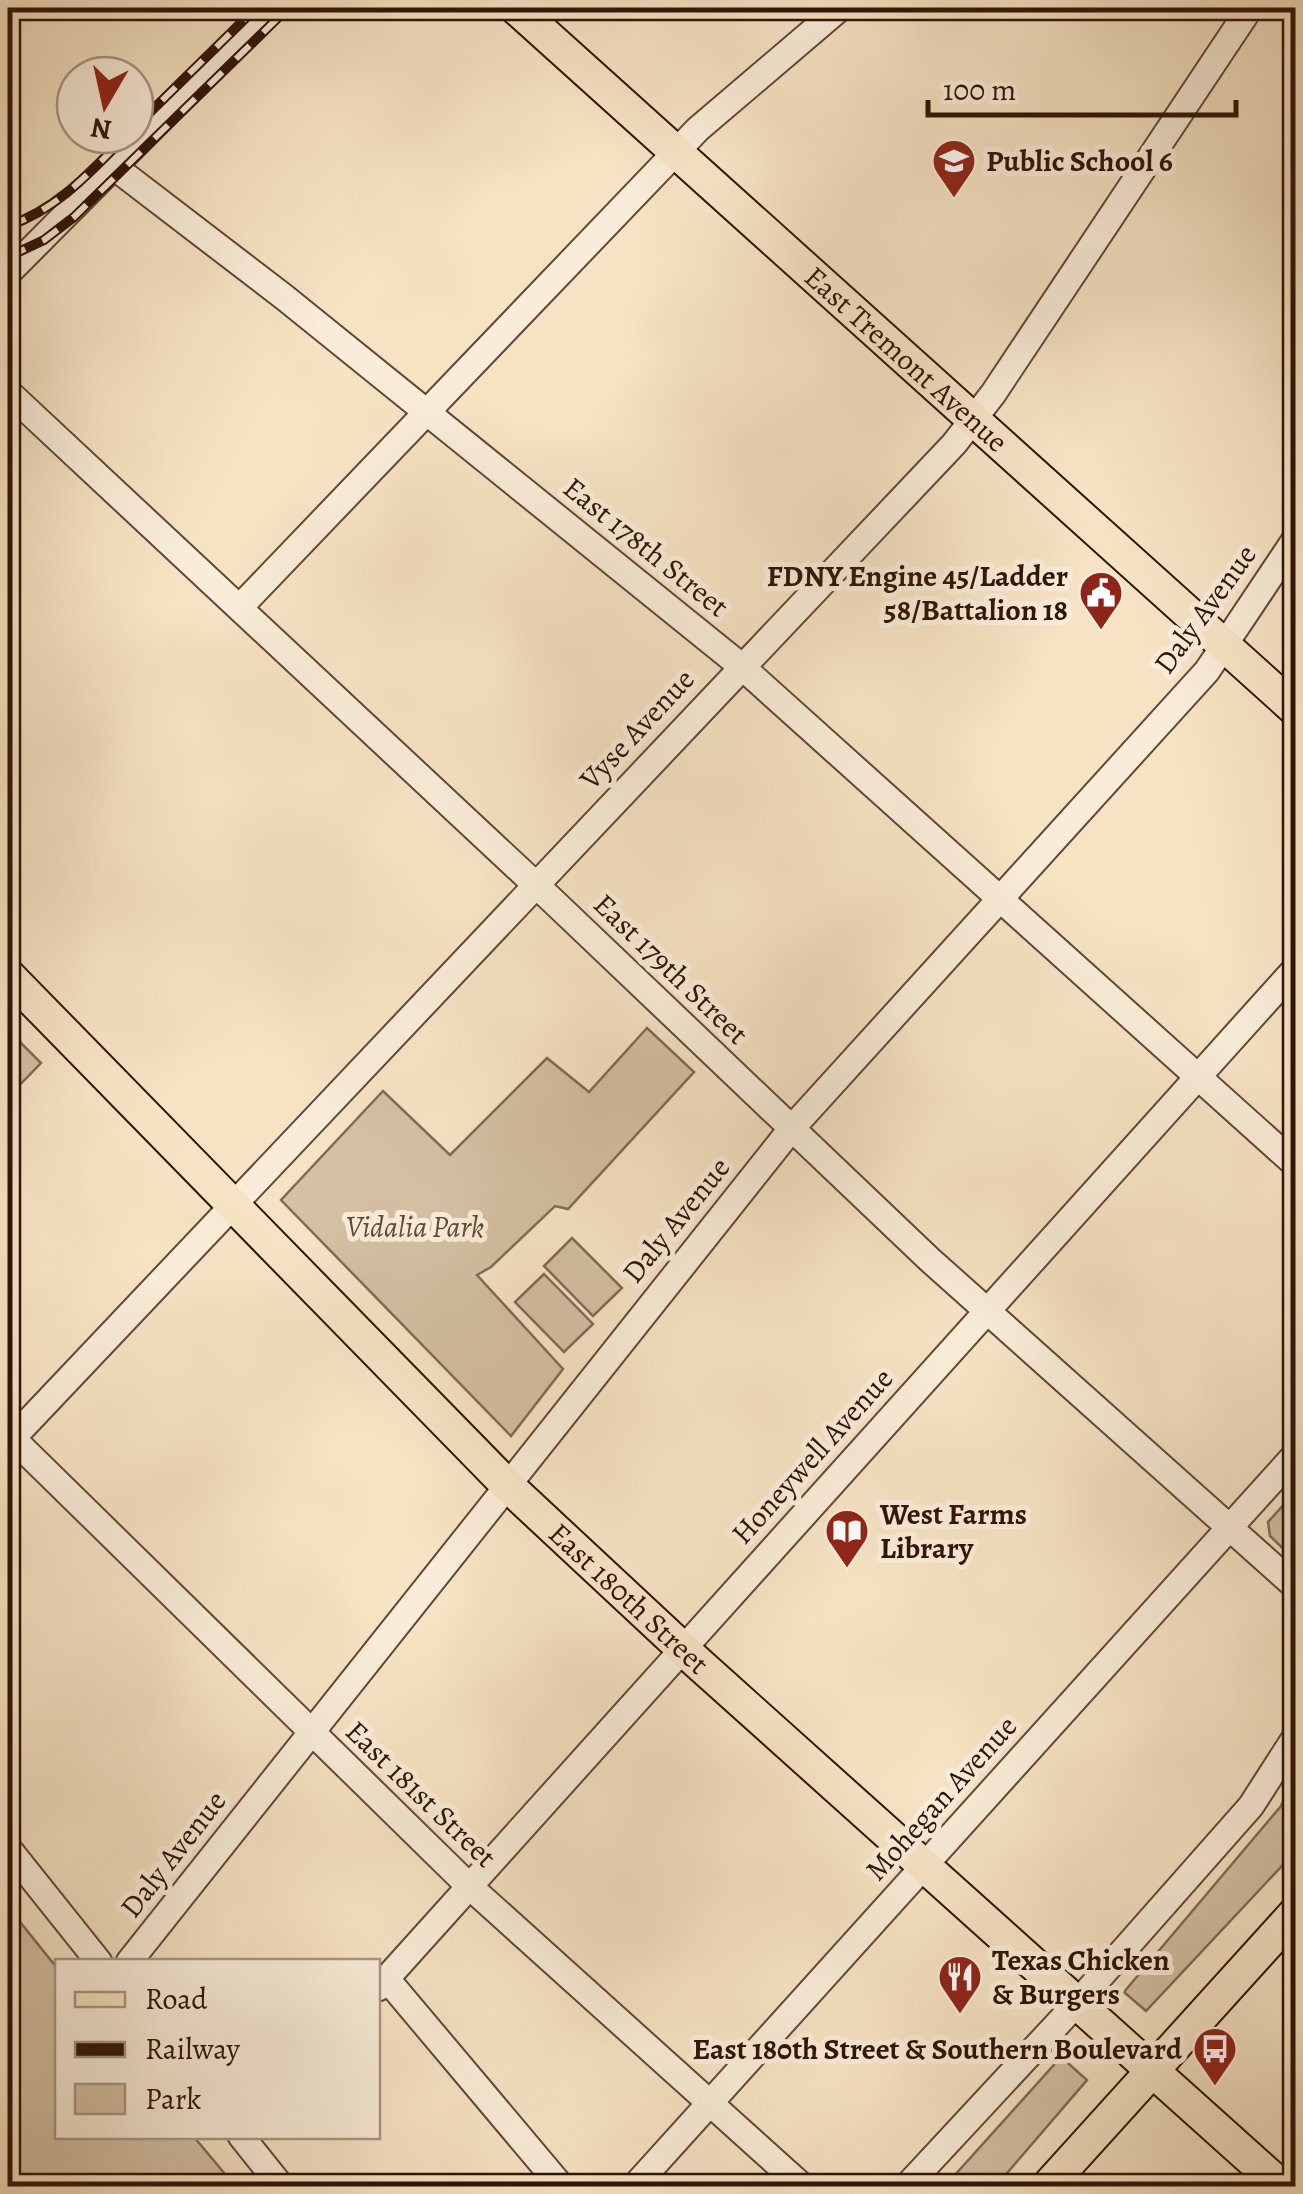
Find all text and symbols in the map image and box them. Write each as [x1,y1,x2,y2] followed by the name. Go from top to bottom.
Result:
[55,55,155,155] north arrow
[928,55,1236,117] scale bar
[943,70,1016,110] text: 100 m
[88,108,114,149] text: N
[931,138,977,199] school or university icon: Public School 6
[986,141,1173,181] place label: Public School 6
[796,257,1017,461] street label: East Tremont Avenue
[555,468,737,626] street label: East 178th Street
[1144,536,1266,682] street label: Daly Avenue
[767,556,1068,630] place label: FDNY Engine 45/Ladder 58/Battalion 18
[1078,570,1124,631] public building icon: FDNY Engine 45/Ladder 58/Battalion 18
[570,660,703,799] street label: Vyse Avenue
[585,885,757,1053] street label: East 179th Street
[613,1149,739,1291] street label: Daly Avenue
[346,1207,484,1247] park label: Vidalia Park
[722,1359,902,1553] street label: Honeywell Avenue
[879,1494,1027,1568] place label: West Farms Library
[824,1508,870,1569] library icon: West Farms Library
[540,1514,718,1683] street label: East 180th Street
[856,1707,1026,1889] street label: Mohegan Avenue
[337,1712,505,1876] street label: East 181st Street
[111,1782,235,1926] street label: Daly Avenue
[992,1940,1170,2014] place label: Texas Chicken & Burgers
[937,1954,983,2015] restaurant icon: Texas Chicken & Burgers
[55,1959,380,2139] legend
[145,1979,208,2019] text: Road
[1192,2026,1238,2087] bus stop icon: East 180th Street & Southern Boulevard
[145,2029,241,2069] text: Railway
[693,2029,1183,2069] place label: East 180th Street & Southern Boulevard
[145,2079,201,2119] text: Park

